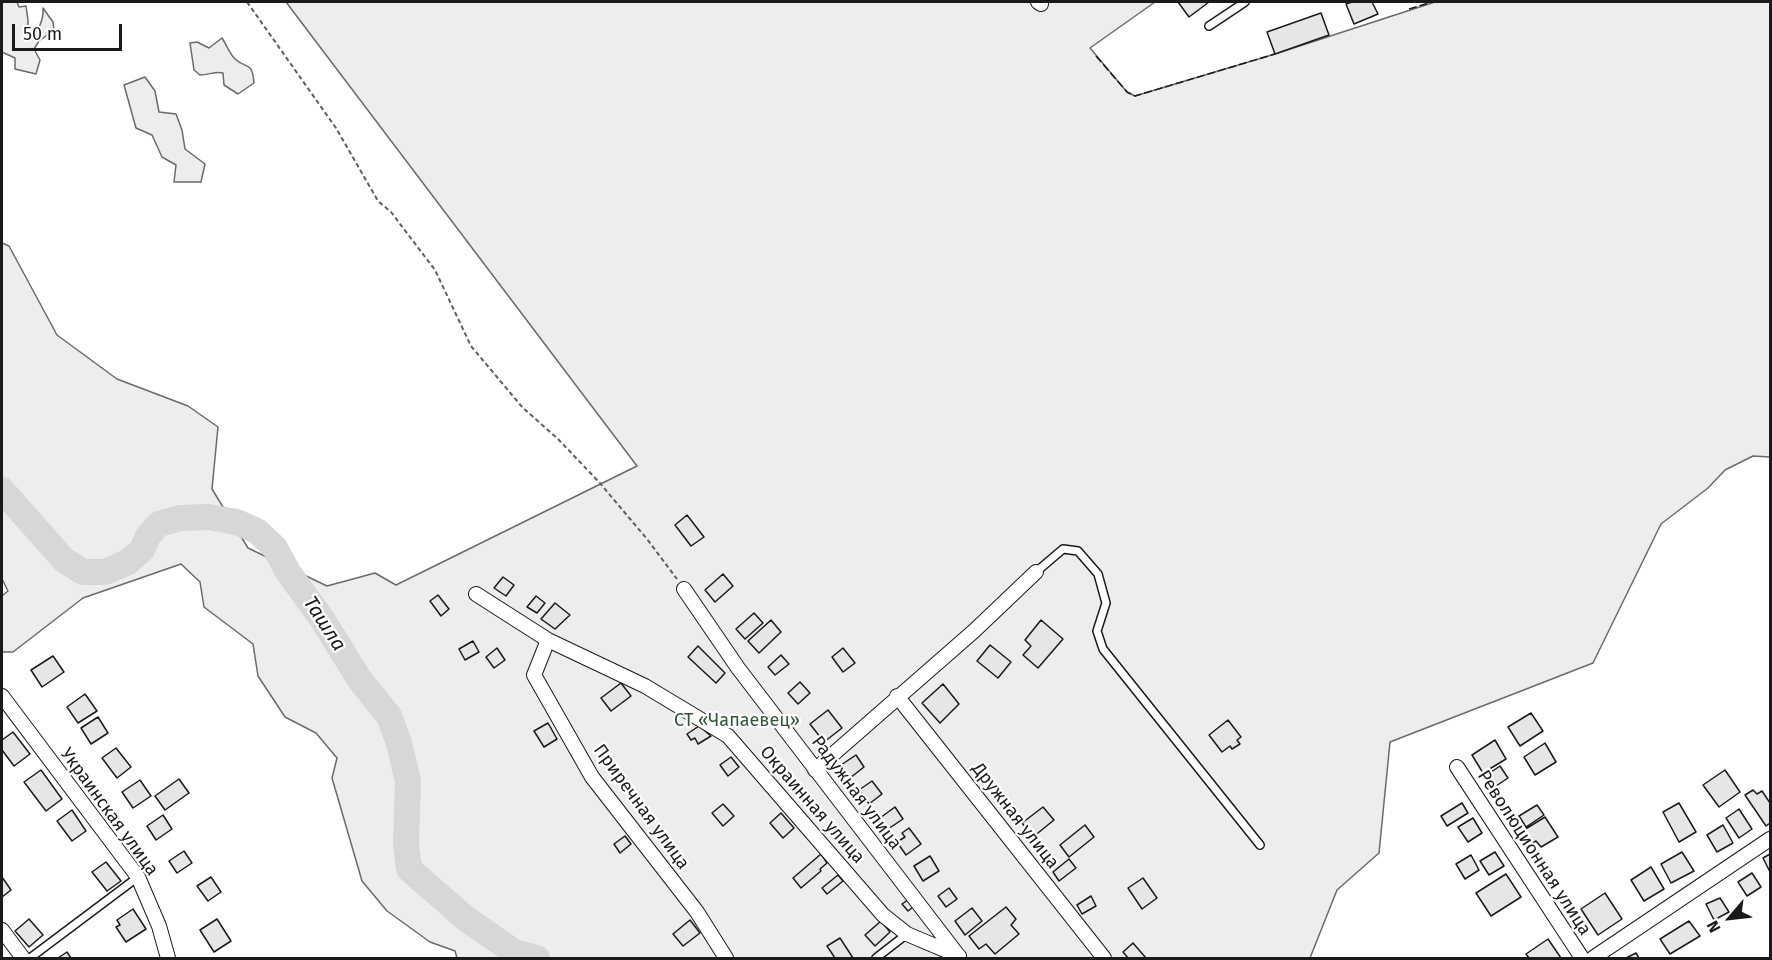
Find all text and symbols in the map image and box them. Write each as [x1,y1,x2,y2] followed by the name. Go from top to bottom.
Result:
[15,12,124,50] scale bar
[23,23,62,45] text: 50 m
[298,592,350,656] water label: Ташла
[674,710,800,732] park label: СТ «Чапаевец»
[806,732,906,854] street label: Радужная улица
[588,740,694,874] street label: Приречная улица
[755,742,869,868] street label: Окраинная улица
[55,744,163,880] street label: Украинская улица
[967,759,1063,873] street label: Дружная улица
[1473,766,1595,940] street label: Революционная улица
[1700,888,1760,948] north arrow
[1703,918,1725,936] text: N

